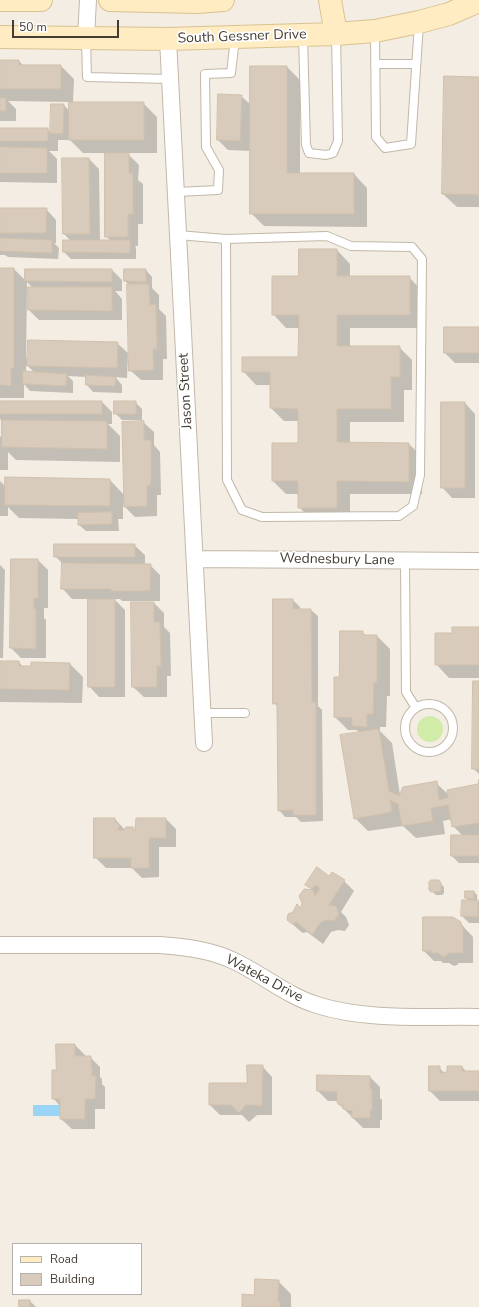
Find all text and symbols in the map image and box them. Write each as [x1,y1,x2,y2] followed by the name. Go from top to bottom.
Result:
[14,12,121,38] scale bar
[19,19,47,35] text: 50 m
[177,26,307,48] street label: South Gessner Drive
[176,353,196,429] street label: Jason Street
[279,551,395,569] street label: Wednesbury Lane
[222,952,306,1006] street label: Wateka Drive
[12,1243,142,1295] legend
[50,1251,78,1267] text: Road
[50,1271,95,1287] text: Building

